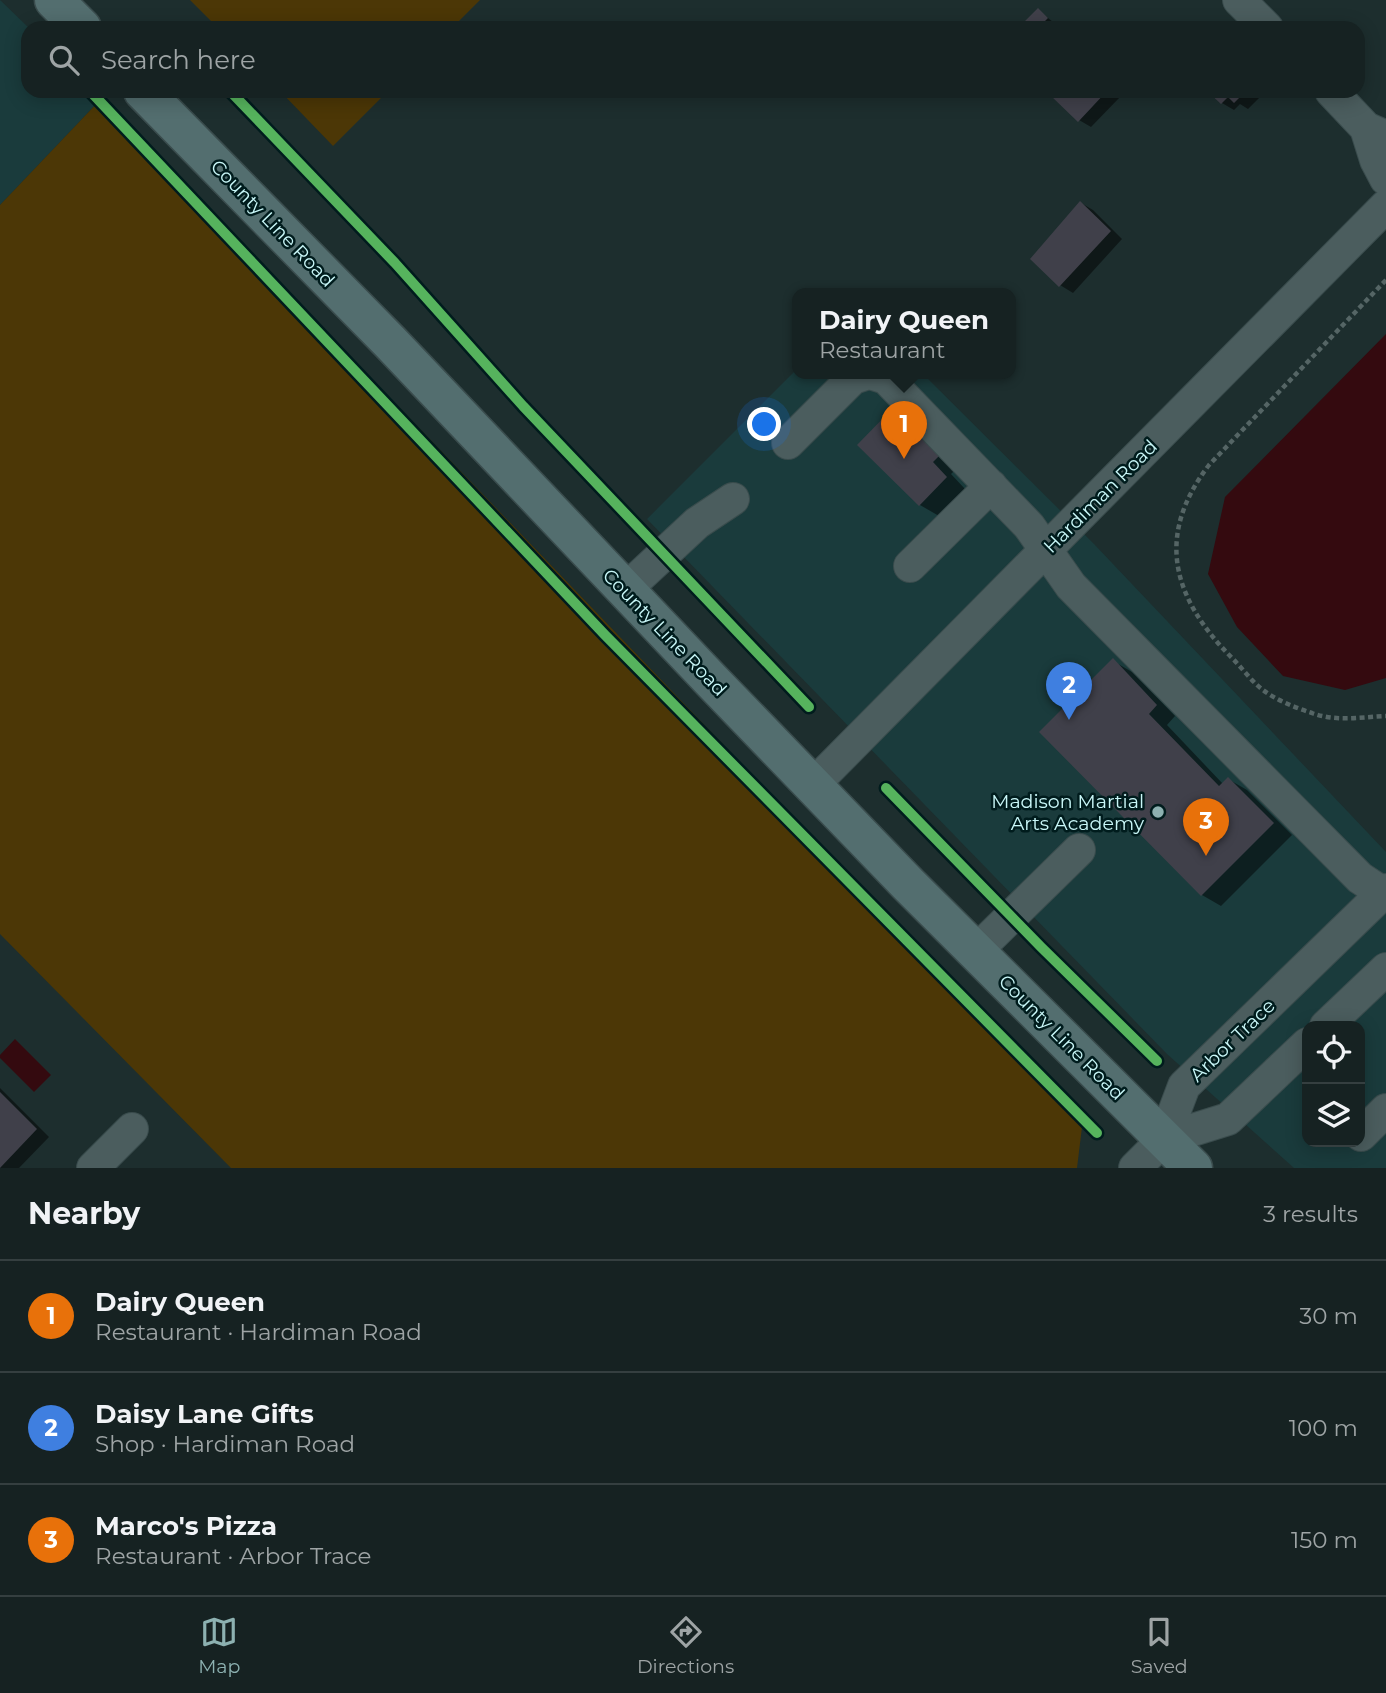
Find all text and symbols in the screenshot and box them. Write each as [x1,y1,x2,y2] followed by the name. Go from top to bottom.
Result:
[21,21,1365,98] search box
[45,41,83,79] icon: search
[101,44,256,76] text: Search here
[206,155,339,292] street label: County Line Road
[792,288,1016,379] popup
[819,304,989,336] text: Dairy Queen
[819,336,945,364] text: Restaurant
[881,401,927,459] pin: 1
[747,407,781,441] your location
[1039,435,1162,558] street label: Hardiman Road
[598,564,731,701] street label: County Line Road
[1046,662,1092,720] pin: 2
[991,790,1145,835] place label: Madison Martial Arts Academy
[1183,798,1229,856] pin: 3
[1150,804,1166,820] marker: Madison Martial Arts Academy
[994,970,1129,1105] street label: County Line Road
[1185,994,1280,1087] street label: Arbor Trace
[1302,1021,1365,1147] map controls
[1302,1021,1365,1084] button: locate
[1302,1084,1365,1147] button: layers
[28,1195,140,1232] text: Nearby
[1263,1200,1358,1228] text: 3 results
[95,1286,265,1318] text: Dairy Queen
[46,1302,56,1330] text: 1
[1299,1302,1358,1330] text: 30 m
[95,1318,422,1346] text: Restaurant · Hardiman Road
[95,1398,314,1430] text: Daisy Lane Gifts
[44,1414,58,1442] text: 2
[1289,1414,1358,1442] text: 100 m
[95,1430,355,1458] text: Shop · Hardiman Road
[95,1510,277,1542] text: Marco's Pizza
[44,1526,58,1554] text: 3
[1291,1526,1358,1554] text: 150 m
[95,1542,371,1570] text: Restaurant · Arbor Trace
[198,1613,240,1678] tab: Map
[637,1613,734,1678] tab: Directions
[1131,1613,1188,1678] tab: Saved

